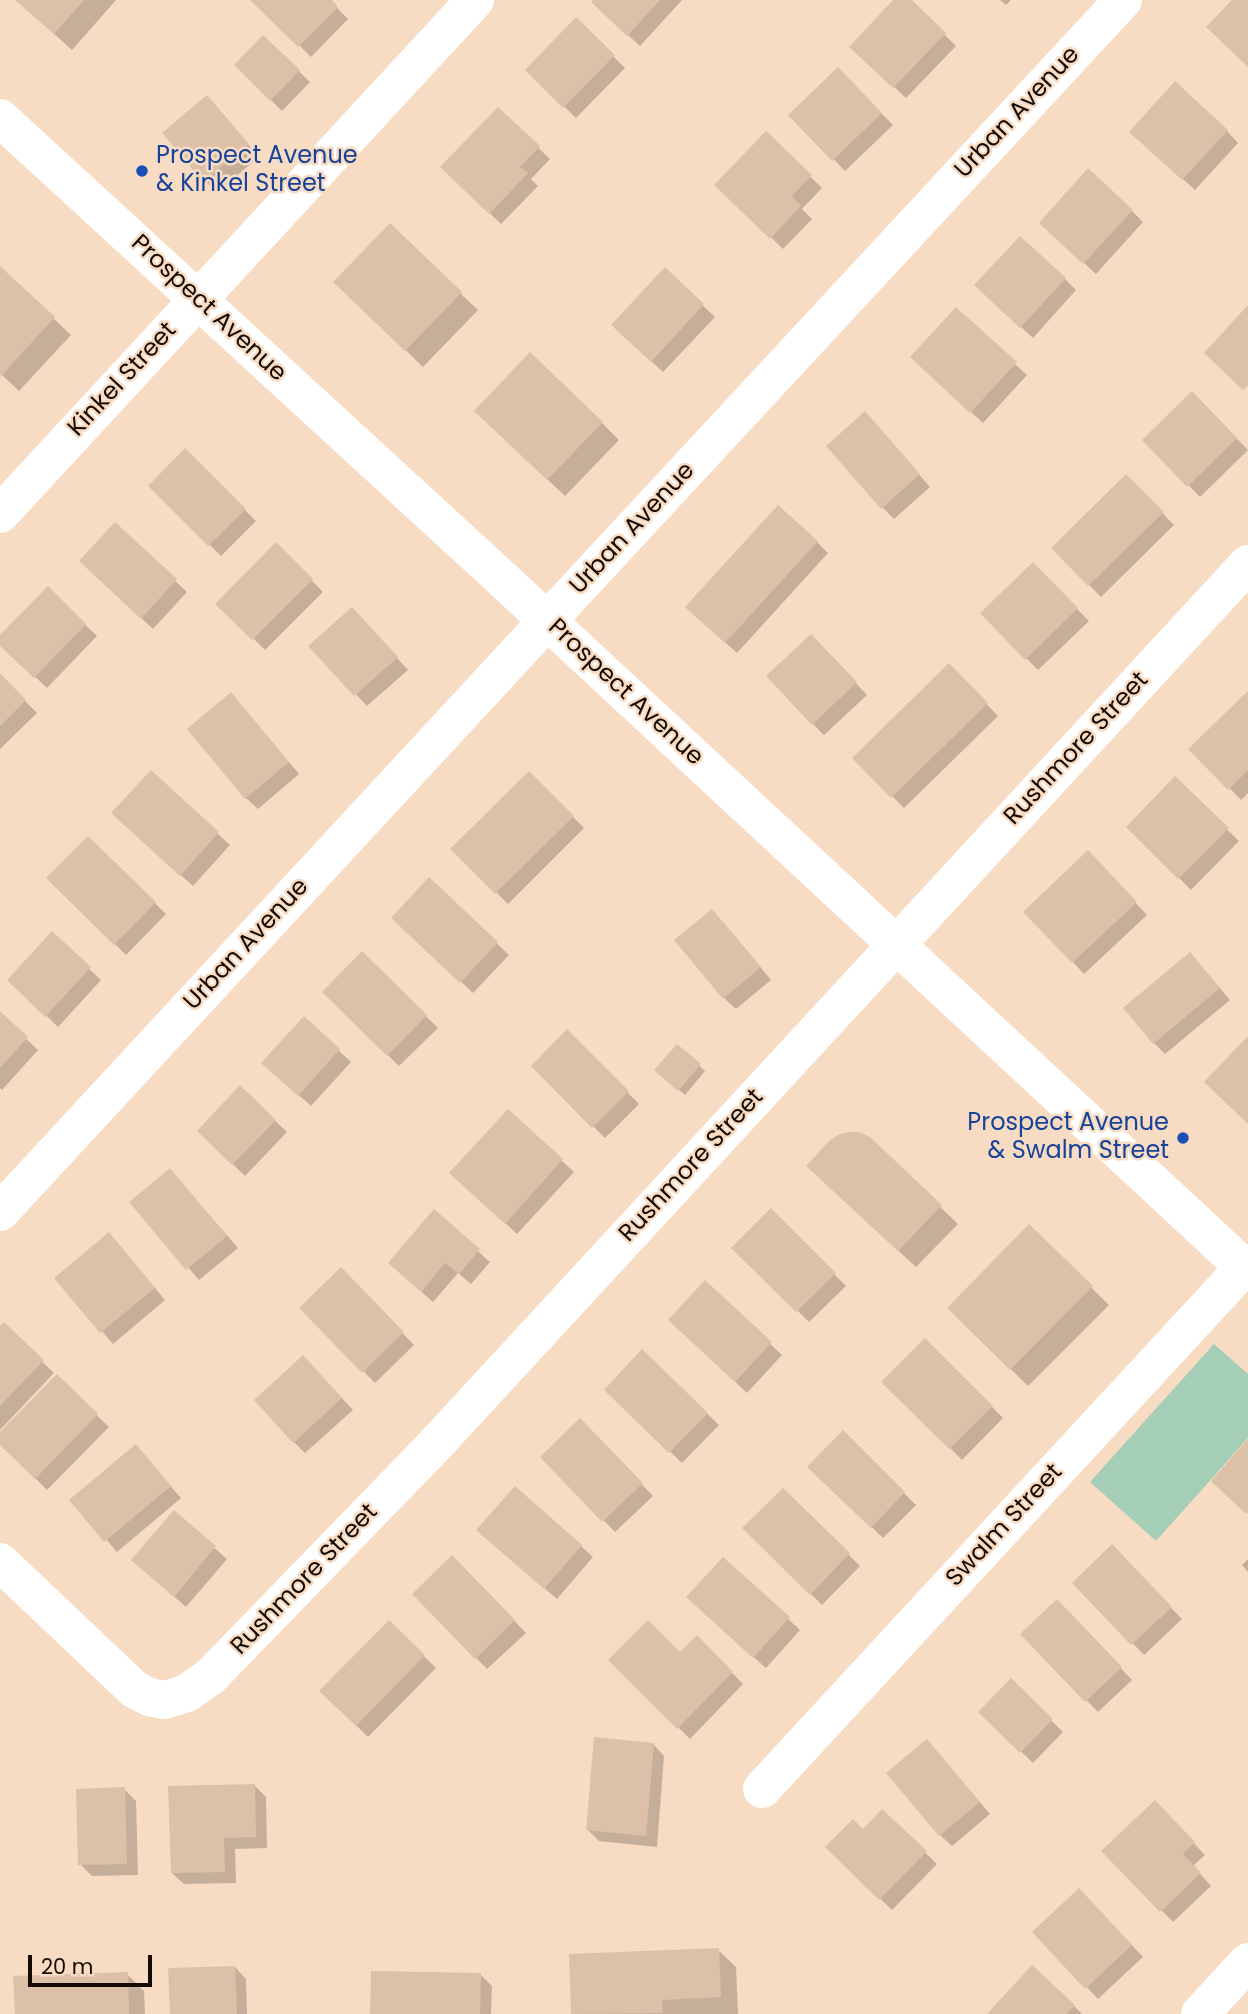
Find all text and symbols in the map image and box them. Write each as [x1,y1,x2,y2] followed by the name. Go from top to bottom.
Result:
[950,41,1086,185] street label: Urban Avenue
[156,143,358,199] place label: Prospect Avenue & Kinkel Street
[134,163,150,179] marker: Prospect Avenue & Kinkel Street
[124,230,292,388] street label: Prospect Avenue
[63,317,183,443] street label: Kinkel Street
[565,457,701,601] street label: Urban Avenue
[541,614,709,772] street label: Prospect Avenue
[999,667,1155,831] street label: Rushmore Street
[179,873,315,1017] street label: Urban Avenue
[614,1084,770,1248] street label: Rushmore Street
[967,1110,1169,1166] place label: Prospect Avenue & Swalm Street
[1175,1130,1191,1146] marker: Prospect Avenue & Swalm Street
[941,1459,1069,1593] street label: Swalm Street
[226,1499,384,1661] street label: Rushmore Street
[32,1940,156,1984] scale bar
[41,1952,94,1981] text: 20 m

